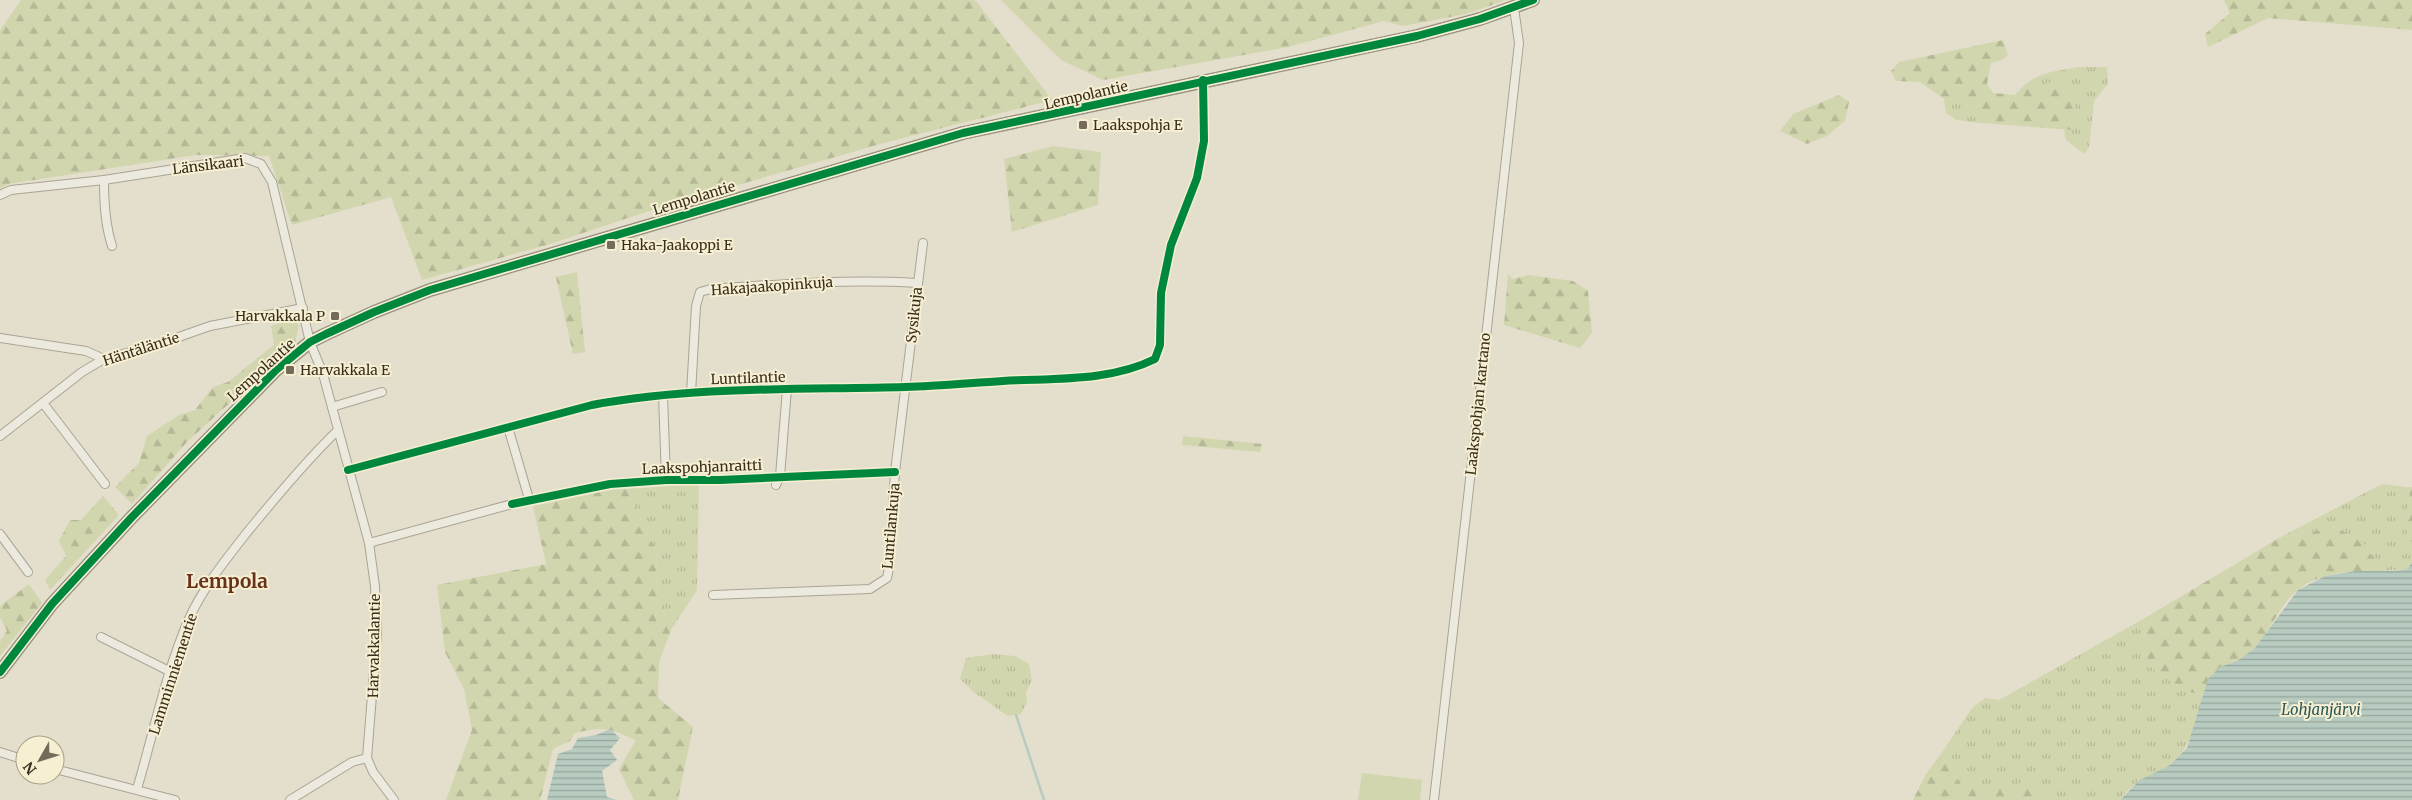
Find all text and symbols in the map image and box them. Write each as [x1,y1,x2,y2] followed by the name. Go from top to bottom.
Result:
[1043,77,1129,113] street label: Lempolantie
[1093,116,1183,134] place label: Laakspohja E
[1077,119,1089,131] marker: Laakspohja E
[171,152,245,178] street label: Länsikaari
[651,177,737,219] street label: Lempolantie
[621,236,733,254] place label: Haka-Jaakoppi E
[605,239,617,251] marker: Haka-Jaakoppi E
[710,273,834,299] street label: Hakajaakopinkuja
[902,286,926,344] street label: Sysikuja
[235,307,325,325] place label: Harvakkala P
[329,310,341,322] marker: Harvakkala P
[101,328,181,370] street label: Häntäläntie
[1462,332,1494,476] street label: Laakspohjan kartano
[223,335,299,405] street label: Lempolantie
[300,361,390,379] place label: Harvakkala E
[284,364,296,376] marker: Harvakkala E
[710,368,786,388] street label: Luntilantie
[642,456,763,478] street label: Laakspohjanraitti
[878,482,904,570] street label: Luntilankuja
[186,569,268,593] district label: Lempola
[364,594,384,698] street label: Harvakkalantie
[145,611,201,737] street label: Lamminniementie
[2281,700,2361,719] water label: Lohjanjärvi
[15,735,65,785] north arrow
[19,758,40,778] text: N

